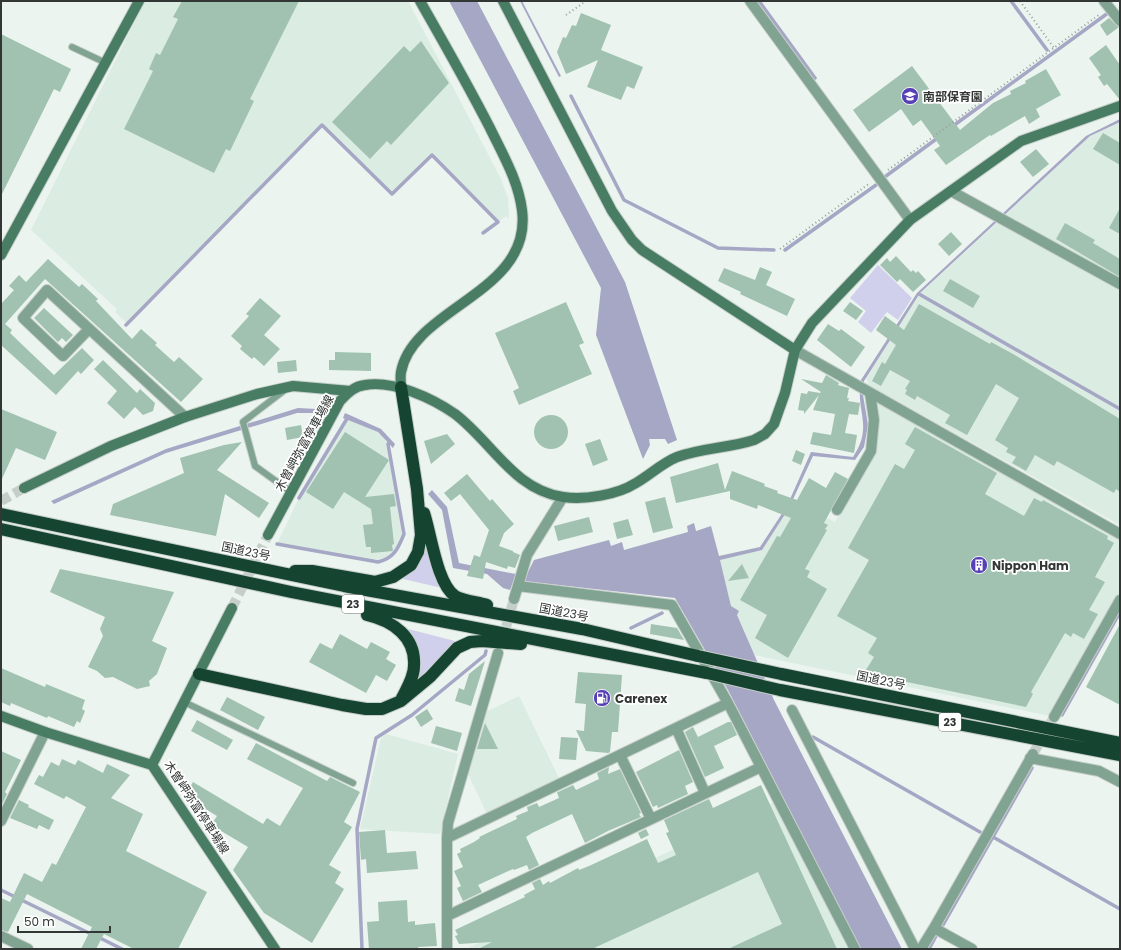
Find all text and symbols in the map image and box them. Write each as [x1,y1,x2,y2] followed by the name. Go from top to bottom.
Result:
[900,86,920,106] school or university icon: 南部保育園
[923,88,983,105] place label: 南部保育園
[270,392,338,494] street label: 木曽岬弥富停車場線
[220,537,272,565] street label: 国道23号
[969,555,989,575] building icon: Nippon Ham
[992,557,1069,574] place label: Nippon Ham
[342,595,364,613] road number: 23
[538,599,590,625] street label: 国道23号
[855,666,907,694] street label: 国道23号
[592,688,612,708] fuel station icon: Carenex
[615,690,668,707] place label: Carenex
[939,713,961,731] road number: 23
[160,757,234,857] street label: 木曽岬弥富停車場線
[18,908,110,934] scale bar
[24,913,55,930] text: 50 m

